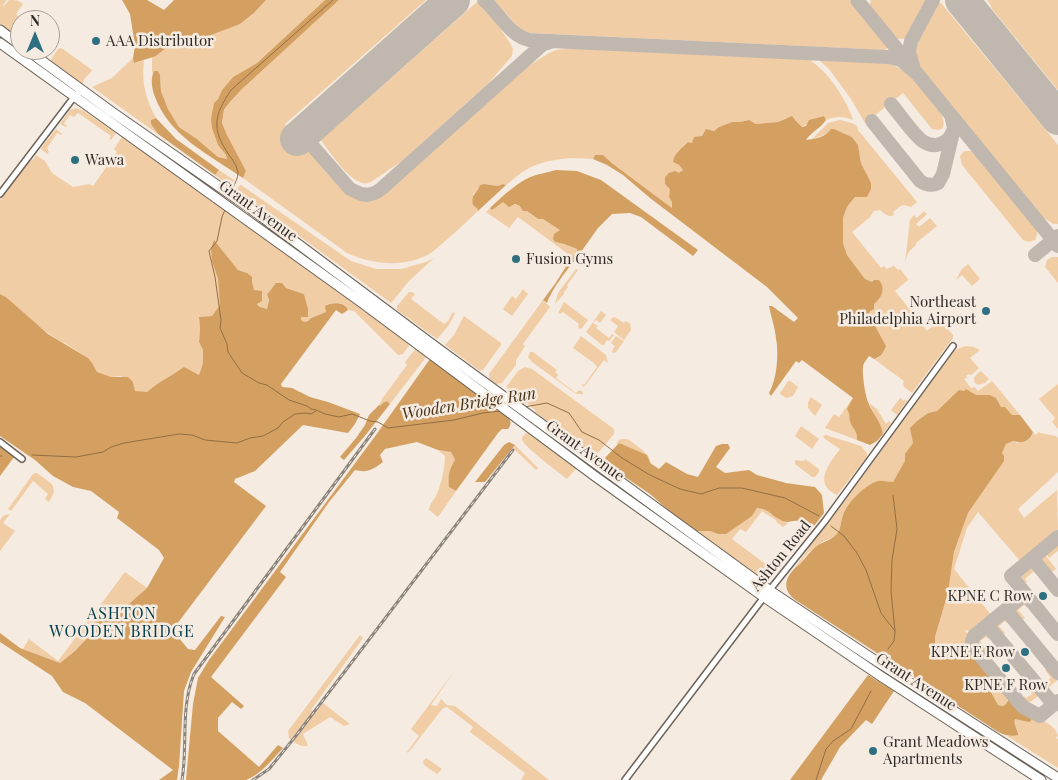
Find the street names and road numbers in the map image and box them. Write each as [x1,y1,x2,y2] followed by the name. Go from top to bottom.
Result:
[215,177,301,245] street label: Grant Avenue
[542,417,628,485] street label: Grant Avenue
[747,517,815,595] street label: Ashton Road
[872,649,960,715] street label: Grant Avenue

